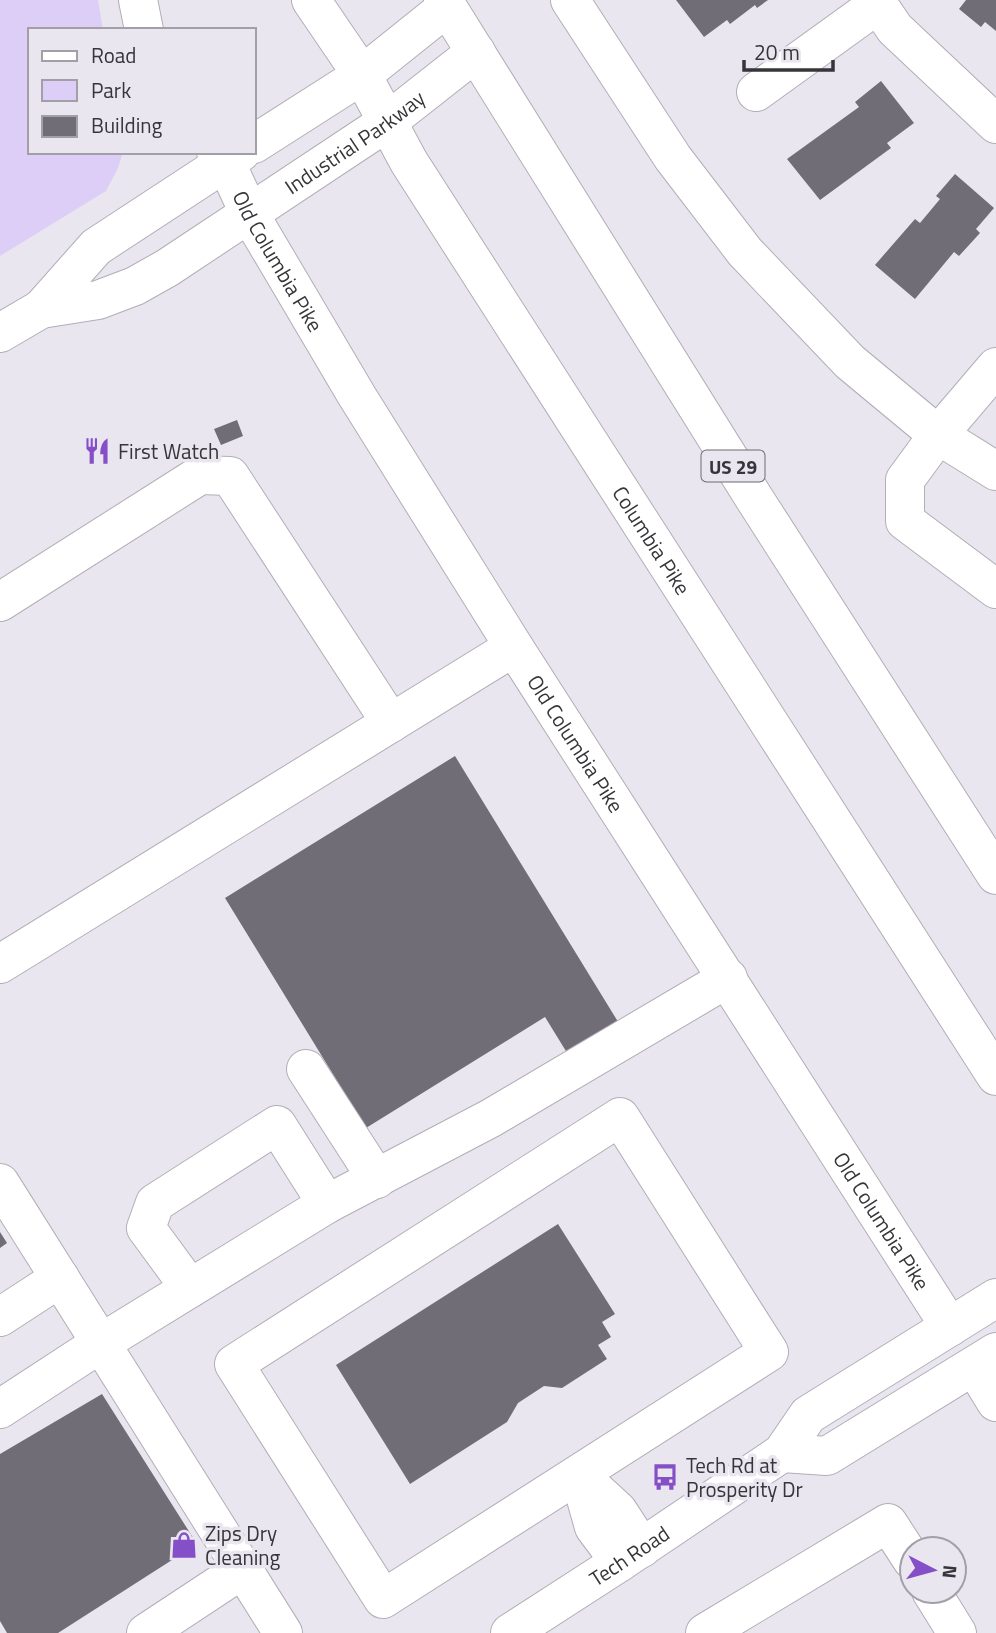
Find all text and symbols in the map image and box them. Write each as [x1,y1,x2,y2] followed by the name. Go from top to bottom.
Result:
[28,28,256,154] legend
[744,28,833,72] scale bar
[754,36,800,68] text: 20 m
[91,39,136,71] text: Road
[91,74,131,106] text: Park
[278,82,432,202] street label: Industrial Parkway
[91,109,163,141] text: Building
[225,185,332,338] street label: Old Columbia Pike
[118,435,219,467] place label: First Watch
[82,436,112,466] restaurant icon: First Watch
[702,450,764,481] road number: US 29
[605,479,699,601] street label: Columbia Pike
[520,668,632,819] street label: Old Columbia Pike
[826,1145,938,1296] street label: Old Columbia Pike
[686,1449,803,1505] place label: Tech Rd at Prosperity Dr
[650,1462,680,1492] bus stop icon: Tech Rd at Prosperity Dr
[205,1517,281,1573] place label: Zips Dry Cleaning
[583,1517,676,1594] street label: Tech Road
[169,1530,199,1560] shop icon: Zips Dry Cleaning
[898,1535,968,1605] north arrow
[935,1564,966,1580] text: N

